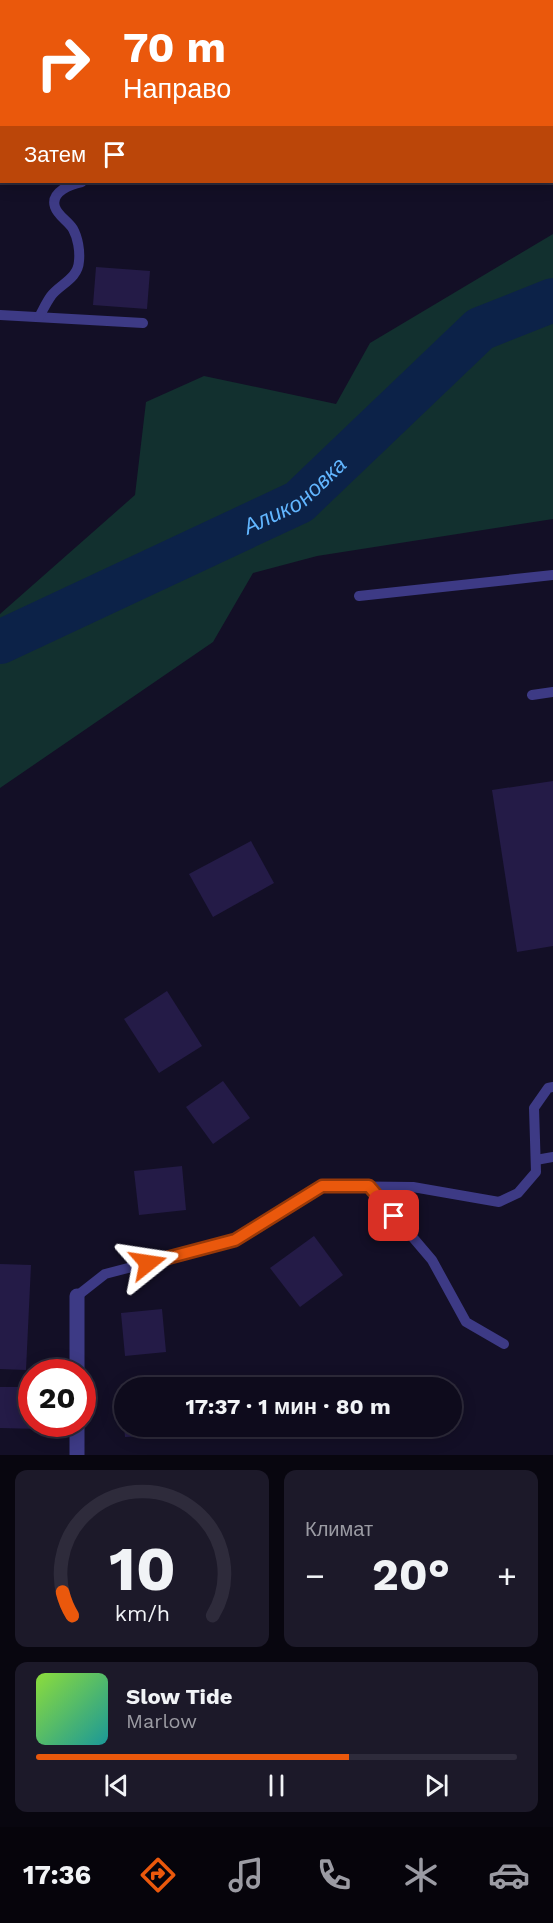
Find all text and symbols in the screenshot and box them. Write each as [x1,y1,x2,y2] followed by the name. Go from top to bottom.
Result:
[123,23,226,72] text: 70 m
[24,24,102,102] icon: right
[123,73,231,105] text: Направо
[98,138,131,171] icon: arrive
[24,142,86,167] text: Затем
[237,451,351,540] water label: Аликоновка
[368,1190,419,1241] pin
[377,1199,410,1232] icon: arrive
[116,1231,180,1295] position arrow
[18,1359,96,1437] speed limit sign: 20
[185,1394,391,1419] text: 17:37 · 1 мин · 80 m
[305,1517,373,1541] text: Климат
[108,1532,176,1605] text: 10
[372,1548,450,1601] text: 20°
[305,1556,325,1595] text: −
[497,1556,517,1595] text: +
[114,1601,170,1626] text: km/h
[126,1684,233,1709] text: Slow Tide
[126,1709,197,1733] text: Marlow
[100,1769,133,1802] icon: previous
[260,1769,293,1802] icon: pause
[420,1769,453,1802] icon: next
[137,1854,179,1896] icon: directions
[225,1854,267,1896] icon: music
[313,1854,355,1896] icon: phone
[400,1854,442,1896] icon: climate
[488,1854,530,1896] icon: car
[23,1859,91,1891] text: 17:36

